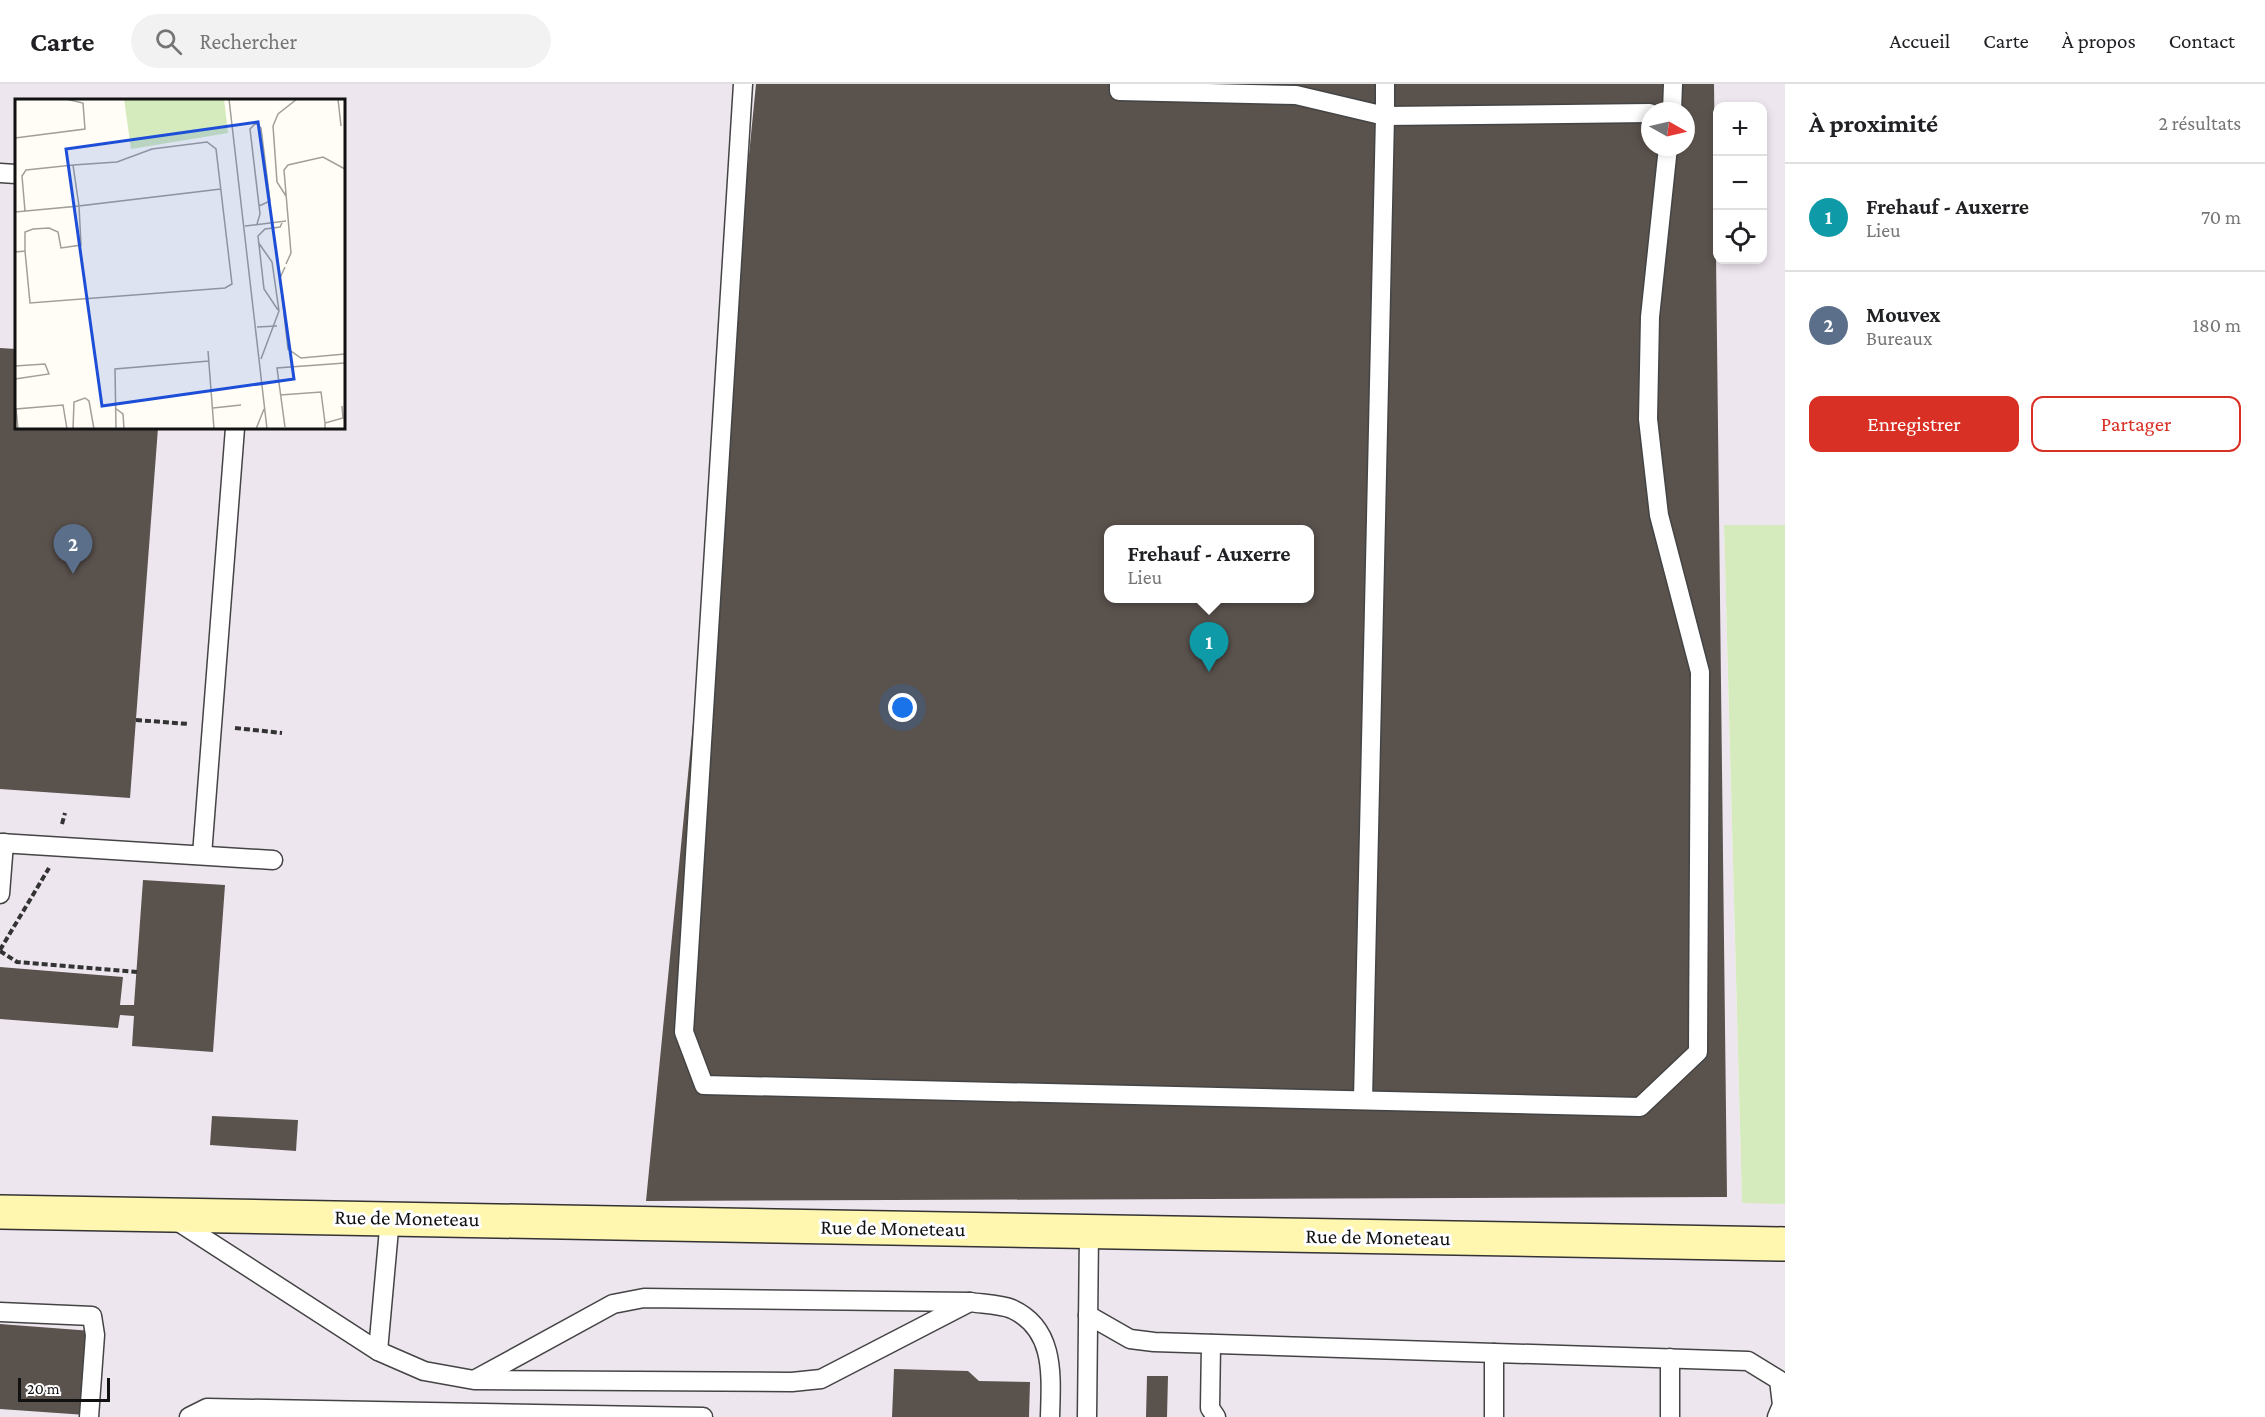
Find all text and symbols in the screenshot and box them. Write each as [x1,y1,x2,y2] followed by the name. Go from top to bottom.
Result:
[131,14,551,68] search box
[152,25,185,58] icon: search
[30,26,95,57] text: Carte
[200,29,297,54] text: Rechercher
[1890,29,1950,53] text: Accueil
[1983,29,2029,53] text: Carte
[2062,29,2136,53] text: À propos
[2169,29,2235,53] text: Contact
[15,99,345,429] inset map
[1641,102,1695,156] north arrow
[1713,102,1767,264] map controls
[1713,102,1767,156] button: +
[1809,109,1938,138] text: À proximité
[2158,112,2241,134] text: 2 résultats
[1713,156,1767,210] button: −
[1866,194,2029,219] text: Frehauf - Auxerre
[1825,206,1832,228] text: 1
[2201,206,2241,228] text: 70 m
[1713,210,1767,264] button: locate
[1866,219,1901,241] text: Lieu
[1866,302,1940,327] text: Mouvex
[1823,314,1834,336] text: 2
[2192,314,2241,336] text: 180 m
[1866,327,1932,349] text: Bureaux
[1809,396,2019,452] button: Enregistrer
[2031,396,2241,452] button: Partager
[54,524,92,574] pin: 2
[1104,525,1314,603] popup
[1127,541,1291,566] text: Frehauf - Auxerre
[1127,566,1162,588] text: Lieu
[1190,622,1228,672] pin: 1
[888,693,917,722] your location
[334,1205,480,1231] street label: Rue de Moneteau
[820,1215,966,1241] street label: Rue de Moneteau
[1305,1224,1451,1250] street label: Rue de Moneteau
[18,1375,110,1402] scale bar
[27,1380,60,1397] text: 20 m

